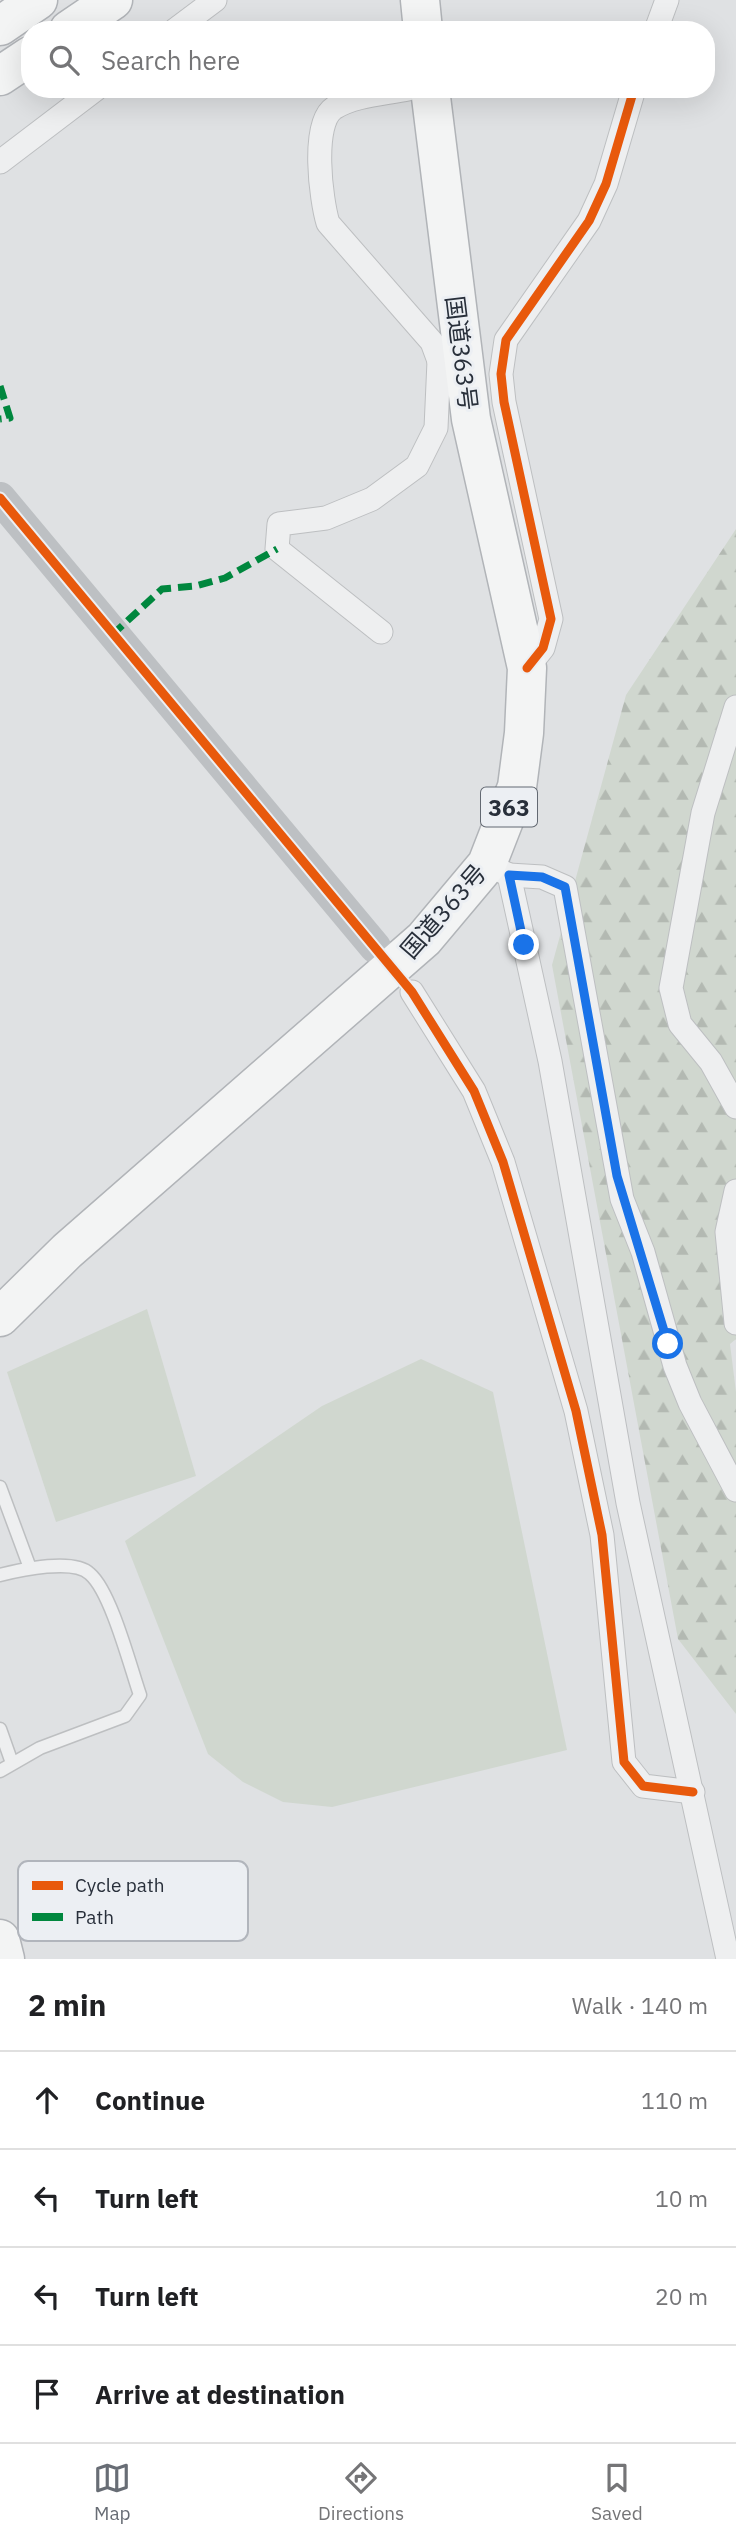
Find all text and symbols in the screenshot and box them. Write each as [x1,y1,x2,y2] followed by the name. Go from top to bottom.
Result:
[21,21,715,98] search box
[45,41,83,79] icon: search
[101,43,240,77] text: Search here
[439,294,485,412] street label: 国道363号
[481,788,537,827] road number: 363
[393,857,493,965] street label: 国道363号
[508,929,539,960] route end
[652,1328,683,1359] route start
[18,1861,248,1941] legend
[75,1873,164,1897] text: Cycle path
[75,1905,114,1929] text: Path
[28,1985,106,2024] text: 2 min
[572,1990,708,2020] text: Walk · 140 m
[28,2081,66,2119] icon: ahead
[95,2083,205,2117] text: Continue
[641,2085,708,2115] text: 110 m
[28,2179,66,2217] icon: left
[95,2181,198,2215] text: Turn left
[655,2183,708,2213] text: 10 m
[28,2277,66,2315] icon: left
[95,2279,198,2313] text: Turn left
[655,2281,708,2311] text: 20 m
[28,2375,66,2413] icon: arrive
[95,2377,345,2411] text: Arrive at destination
[93,2459,131,2525] tab: Map
[318,2459,404,2525] tab: Directions
[591,2459,643,2525] tab: Saved

